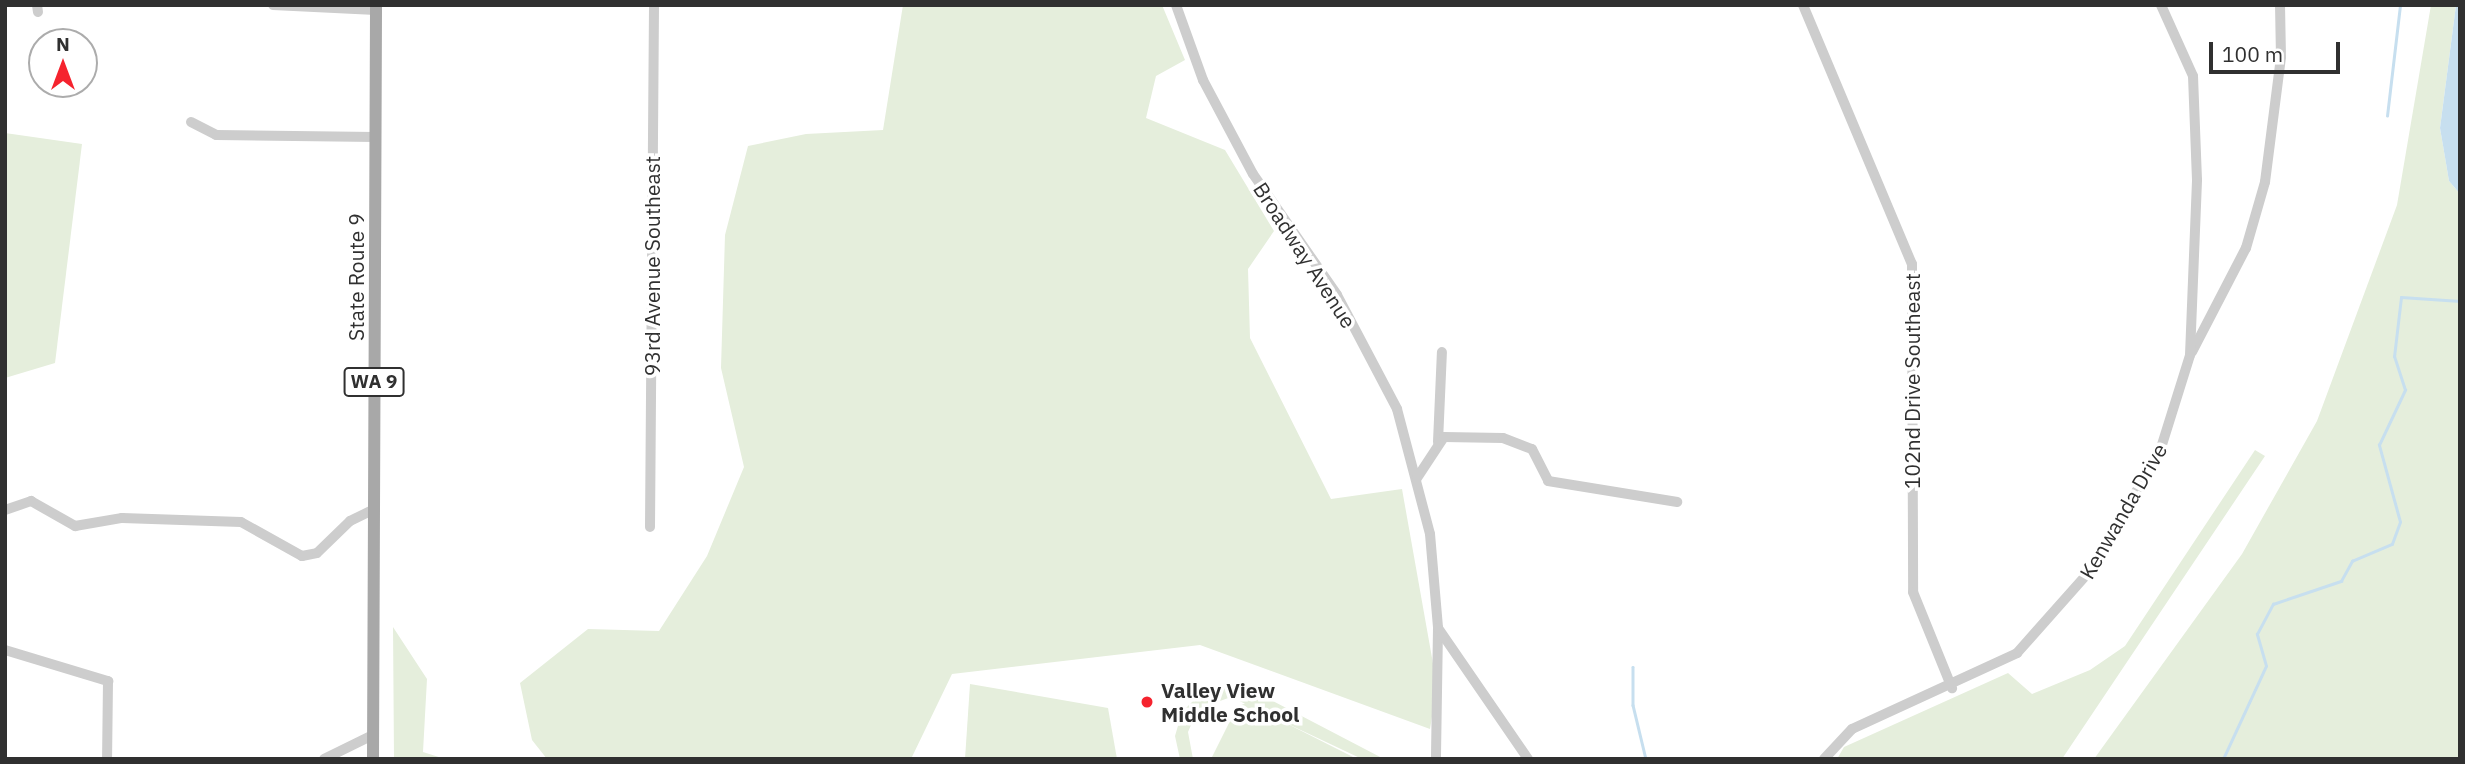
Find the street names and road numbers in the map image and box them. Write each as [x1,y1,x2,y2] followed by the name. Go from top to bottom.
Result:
[639,156,665,376] street label: 93rd Avenue Southeast
[1248,177,1362,333] street label: Broadway Avenue
[343,213,369,341] street label: State Route 9
[1899,273,1925,489] street label: 102nd Drive Southeast
[342,366,406,398] road number: WA 9
[2074,439,2172,583] street label: Kenwanda Drive

